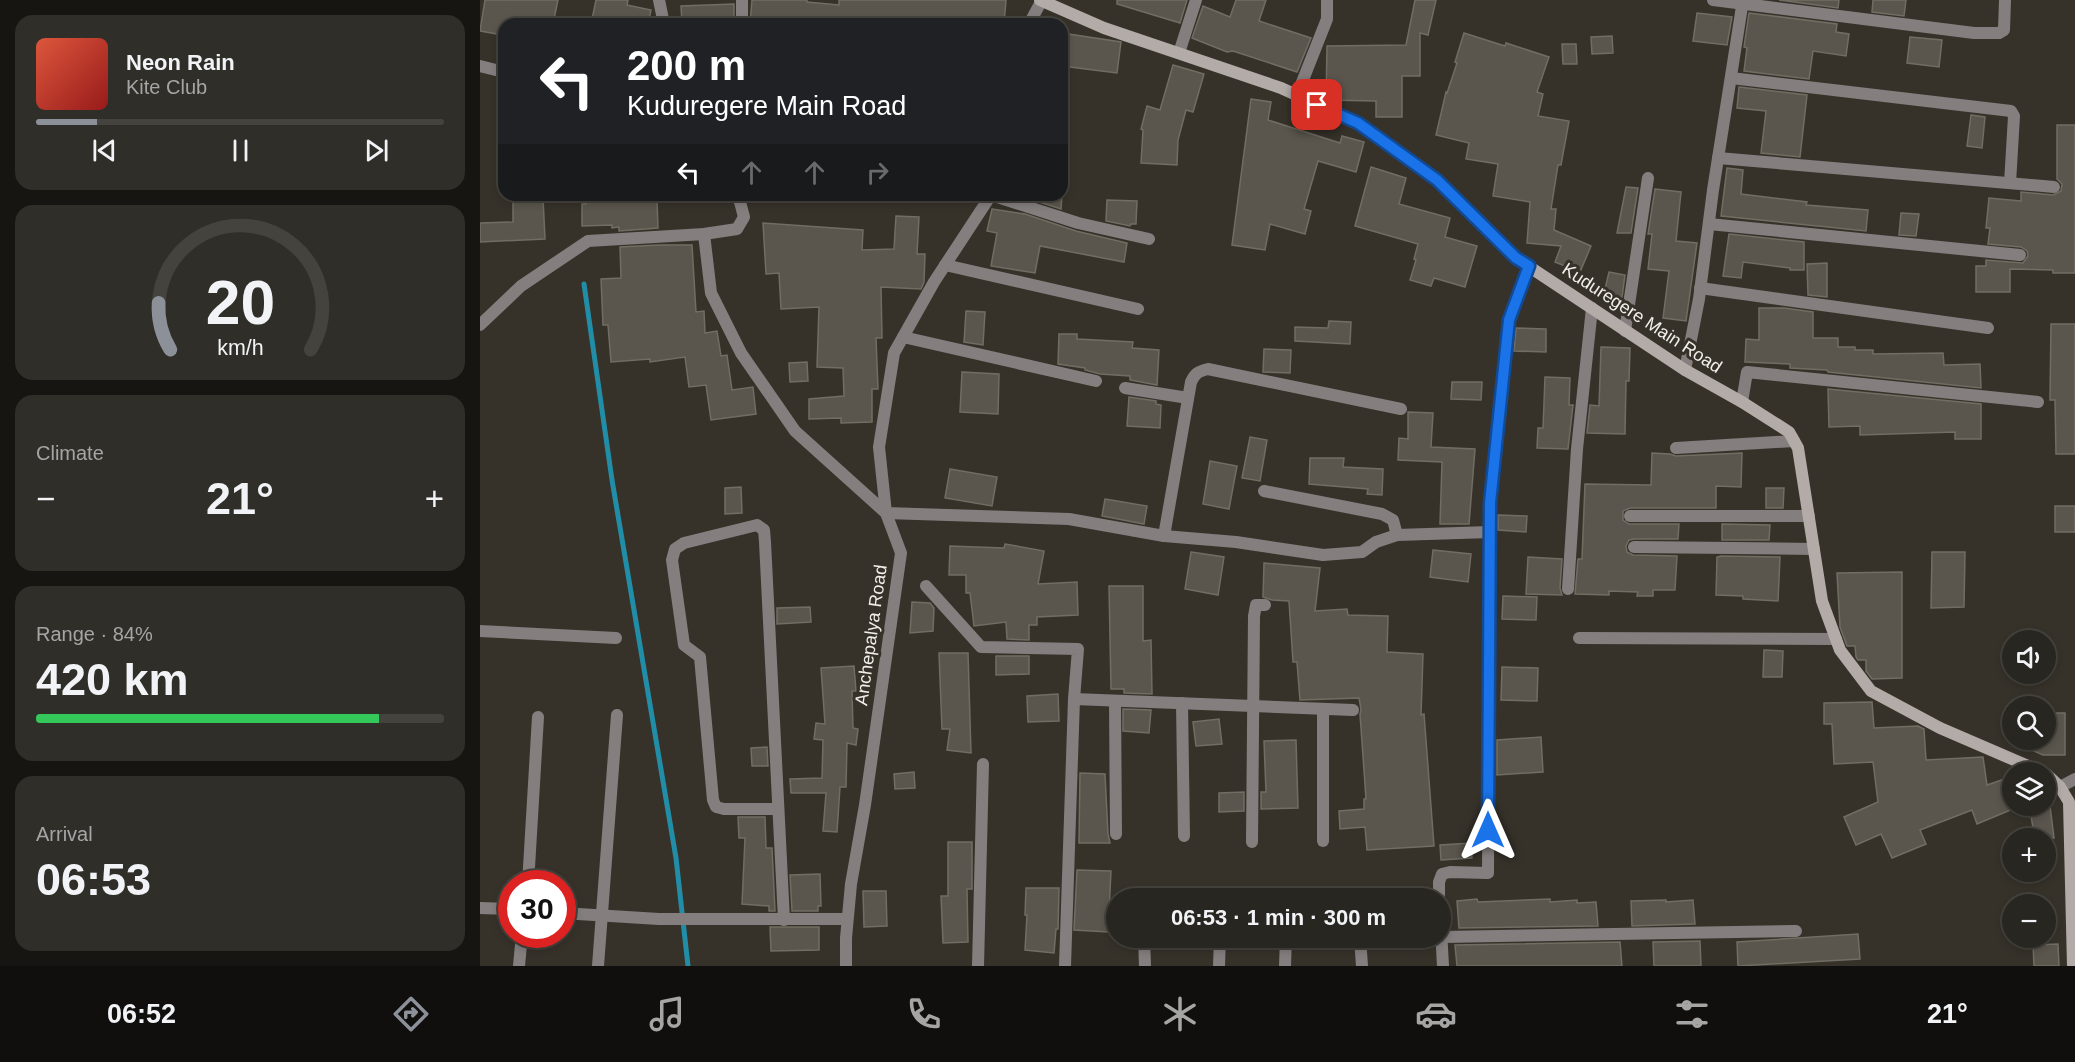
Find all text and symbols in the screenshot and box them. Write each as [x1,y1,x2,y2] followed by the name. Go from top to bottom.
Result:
[528,42,606,120] icon: left
[627,42,746,89] text: 200 m
[126,50,235,75] text: Neon Rain
[126,76,207,98] text: Kite Club
[1291,79,1342,130] pin
[1300,88,1333,121] icon: arrive
[627,91,906,121] text: Kuduregere Main Road
[88,134,121,167] icon: previous
[224,134,257,167] icon: pause
[360,134,393,167] icon: next
[672,156,705,189] icon: left
[735,156,768,189] icon: ahead
[798,156,831,189] icon: ahead
[861,156,894,189] icon: right
[1559,259,1725,377] street label: Kuduregere Main Road
[205,268,275,337] text: 20
[217,336,263,360] text: km/h
[36,442,104,464] text: Climate
[206,473,274,524] text: 21°
[36,480,55,517] text: −
[425,480,444,517] text: +
[851,563,891,707] street label: Anchepalya Road
[36,623,153,645] text: Range · 84%
[2002,630,2056,948] map controls
[2002,630,2056,684] button: sound
[36,654,189,705] text: 420 km
[2002,696,2056,750] button: search
[2002,762,2056,816] button: layers
[1456,798,1520,862] position arrow
[36,823,93,845] text: Arrival
[2002,828,2056,882] button: +
[36,854,151,905] text: 06:53
[498,870,576,948] speed limit sign: 30
[2002,894,2056,948] button: −
[1171,905,1386,930] text: 06:53 · 1 min · 300 m
[390,993,432,1035] icon: directions
[646,993,688,1035] icon: music
[903,993,945,1035] icon: phone
[1159,993,1201,1035] icon: climate
[1415,993,1457,1035] icon: car
[1671,993,1713,1035] icon: filters
[107,999,176,1029] text: 06:52
[1927,999,1968,1029] text: 21°

